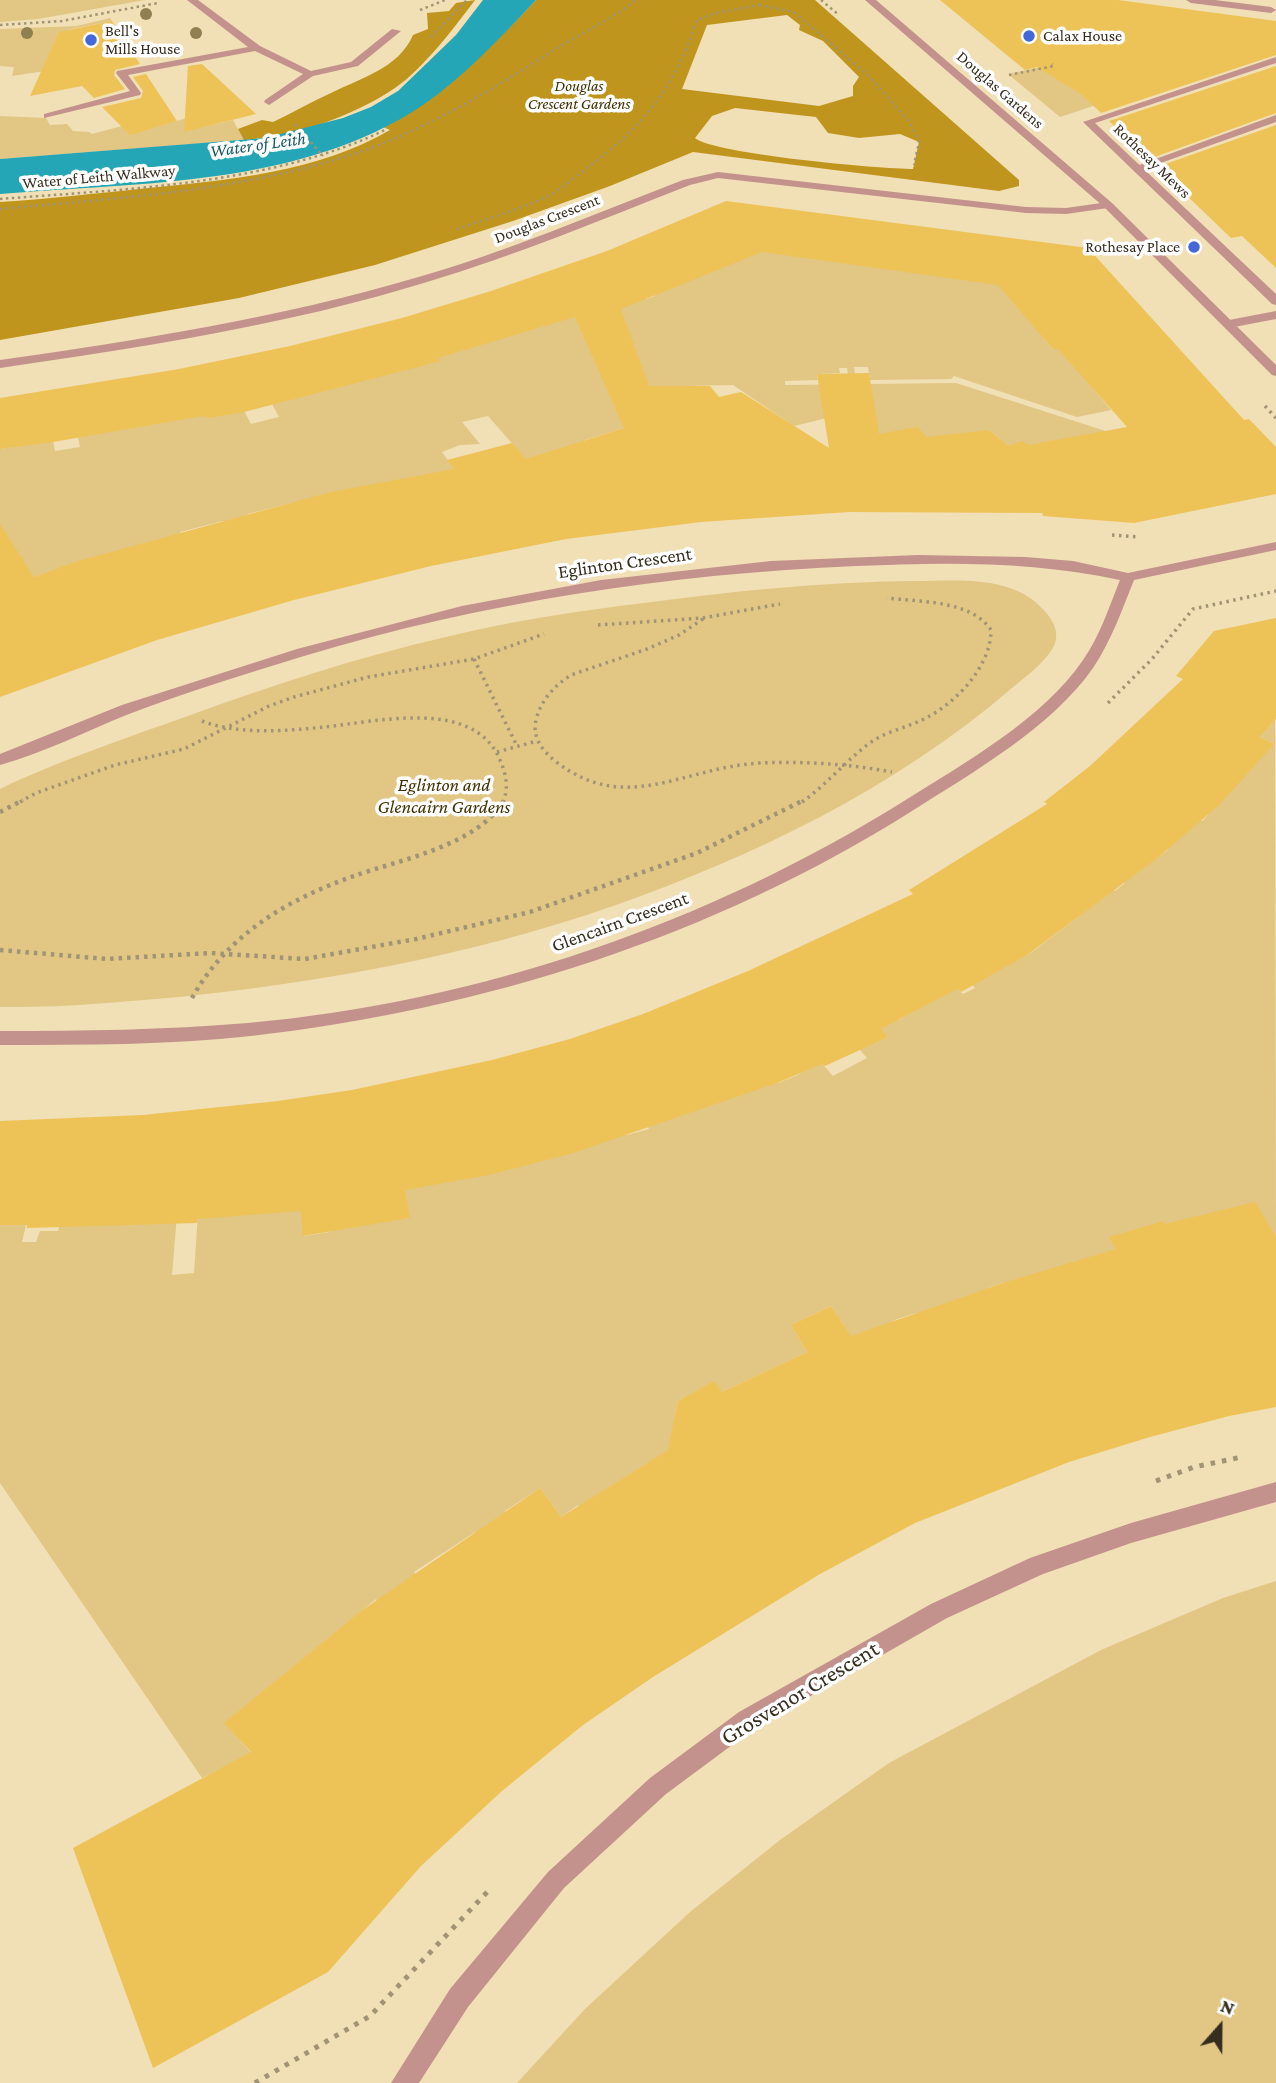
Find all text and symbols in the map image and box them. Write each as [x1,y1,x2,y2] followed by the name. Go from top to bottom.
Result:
[105,21,180,59] place label: Bell's Mills House
[1043,26,1122,46] place label: Calax House
[1021,28,1037,44] marker: Calax House
[83,32,99,48] marker: Bell's Mills House
[953,47,1047,133] street label: Douglas Gardens
[528,76,630,114] park label: Douglas Crescent Gardens
[1109,119,1195,203] street label: Rothesay Mews
[209,128,307,162] water label: Water of Leith
[22,161,176,193] street label: Water of Leith Walkway
[492,190,602,248] street label: Douglas Crescent
[1085,237,1180,257] place label: Rothesay Place
[1186,239,1202,255] marker: Rothesay Place
[557,542,693,584] street label: Eglinton Crescent
[378,774,510,818] park label: Eglinton and Glencairn Gardens
[549,887,691,957] street label: Glencairn Crescent
[716,1635,884,1751] street label: Grosvenor Crescent
[1185,1992,1255,2062] north arrow
[1218,1995,1238,2019] text: N

